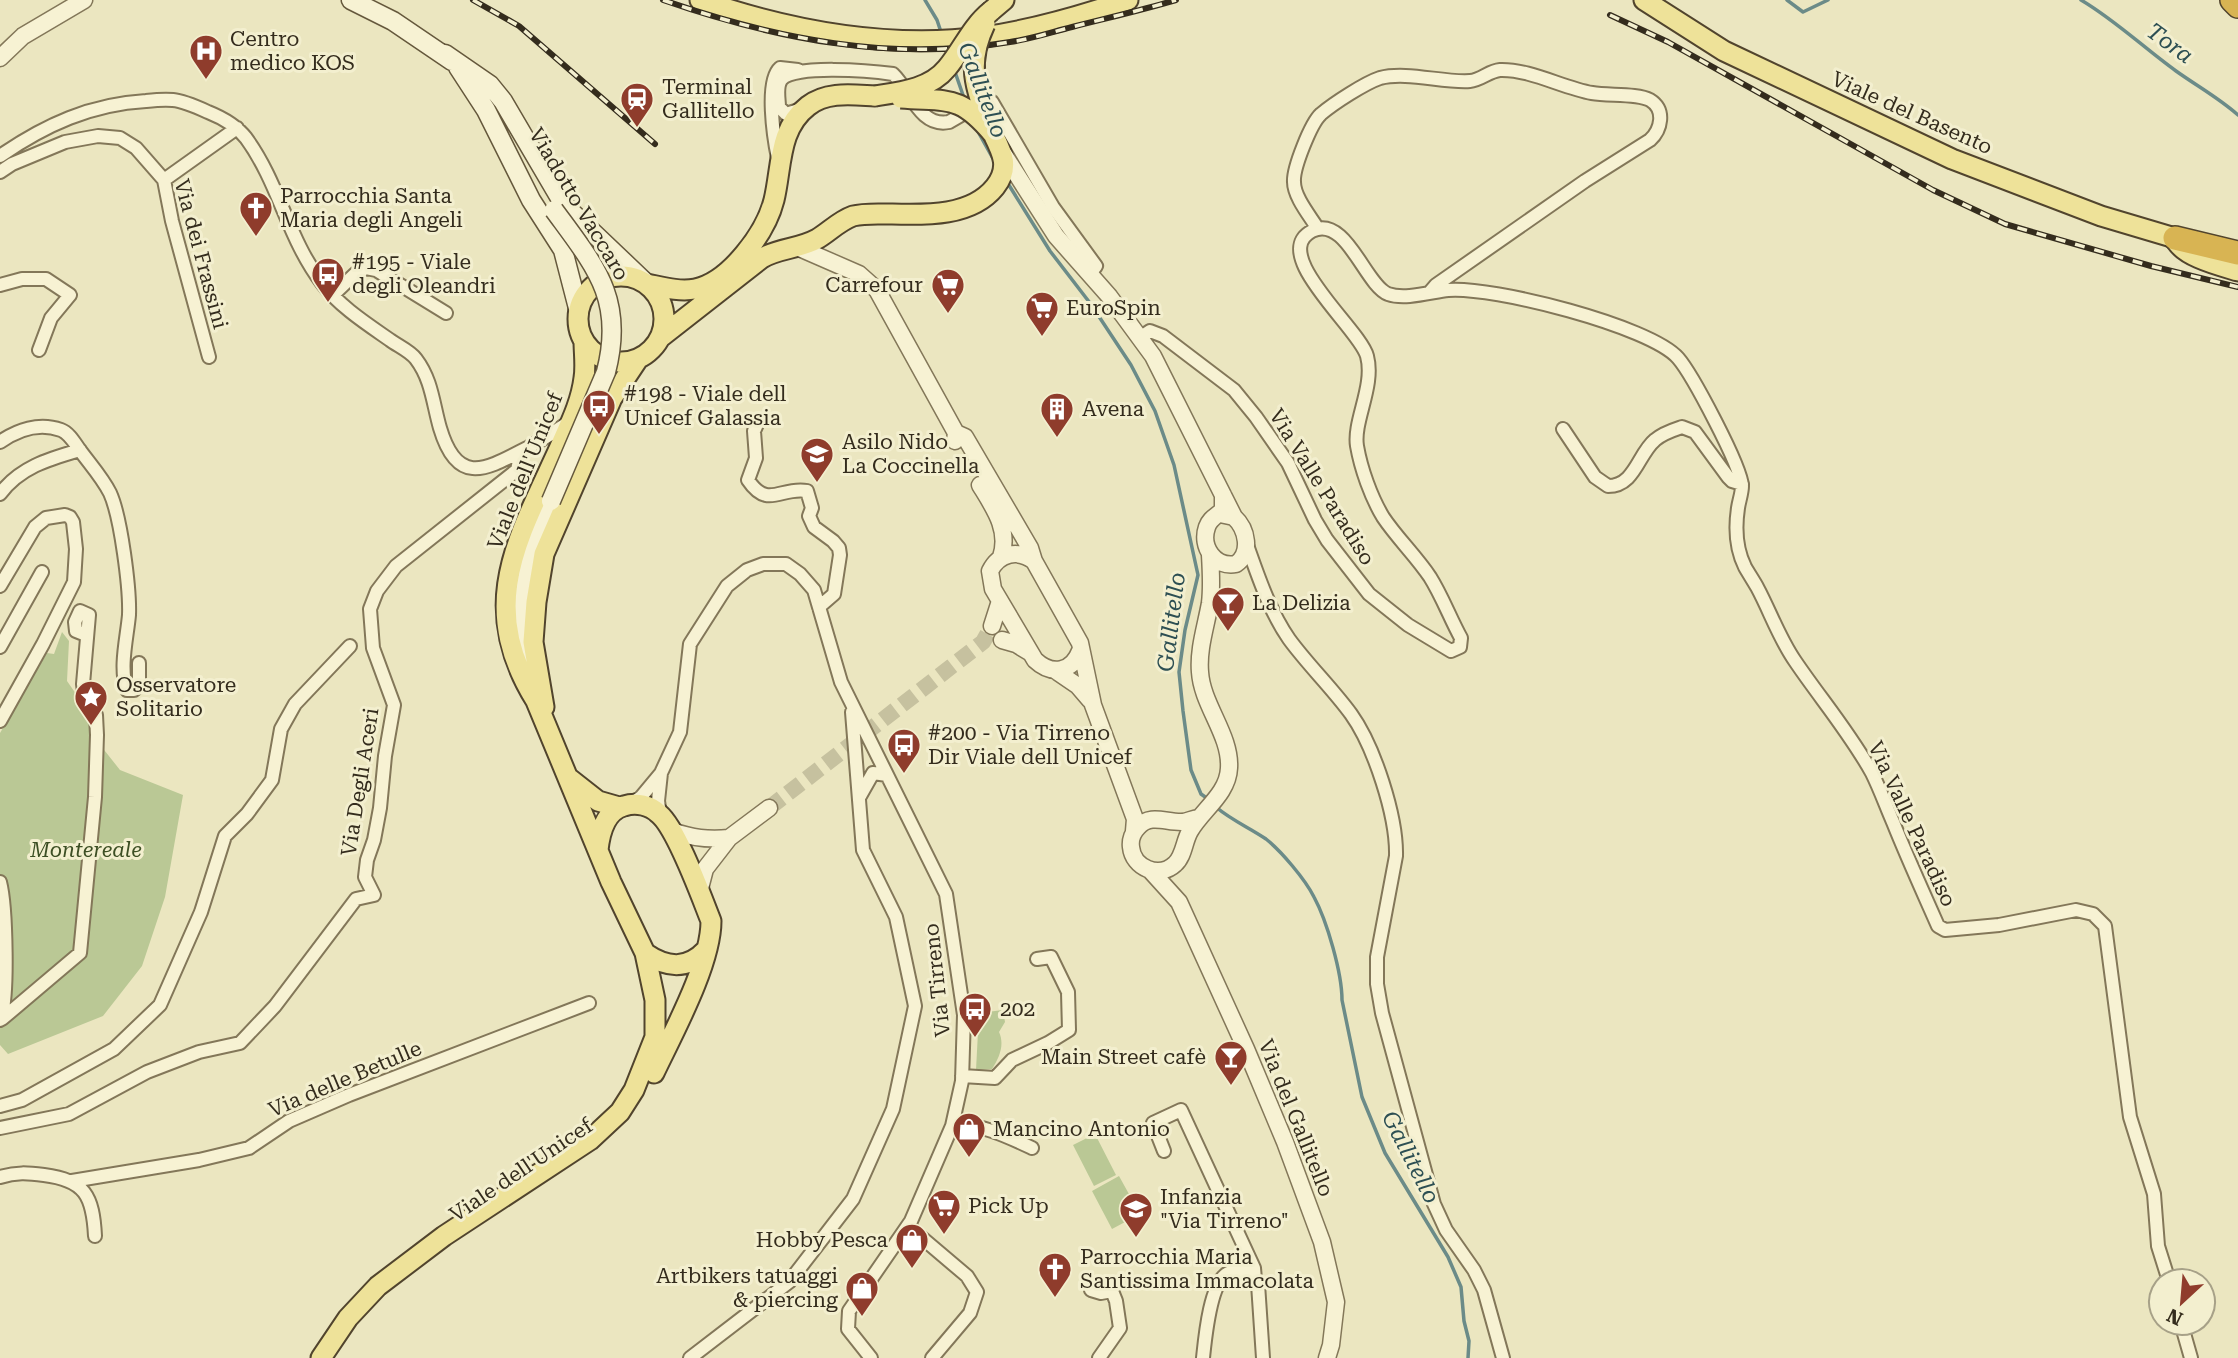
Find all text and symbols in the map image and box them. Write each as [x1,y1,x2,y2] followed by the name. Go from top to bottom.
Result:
[2141,17,2198,69] water label: Tora
[230,27,355,75] place label: Centro medico KOS
[187,32,225,81] hospital icon: Centro medico KOS
[952,39,1013,142] water label: Gallitello
[1828,67,1996,159] street label: Viale del Basento
[662,75,755,123] place label: Terminal Gallitello
[618,80,656,129] station icon: Terminal Gallitello
[524,123,634,285] street label: Viadotto Vaccaro
[169,176,233,332] street label: Via dei Frassini
[280,184,463,232] place label: Parrocchia Santa Maria degli Angeli
[237,189,275,238] church icon: Parrocchia Santa Maria degli Angeli
[352,250,496,298] place label: #195 - Viale degli Oleandri
[309,255,347,304] bus stop icon: #195 - Viale degli Oleandri
[929,266,967,315] supermarket icon: Carrefour
[825,273,923,297] place label: Carrefour
[1023,289,1061,338] supermarket icon: EuroSpin
[1066,296,1161,320] place label: EuroSpin
[624,382,787,430] place label: #198 - Viale dell Unicef Galassia
[580,387,618,436] bus stop icon: #198 - Viale dell Unicef Galassia
[483,388,568,553] street label: Viale dell'Unicef
[1038,390,1076,439] building icon: Avena
[1082,397,1145,421] place label: Avena
[1264,405,1380,569] street label: Via Valle Paradiso
[842,430,980,478] place label: Asilo Nido La Coccinella
[798,435,836,484] school or university icon: Asilo Nido La Coccinella
[1152,571,1191,673] water label: Gallitello
[1209,584,1247,633] bar icon: La Delizia
[1252,591,1351,615] place label: La Delizia
[116,673,236,721] place label: Osservatore Solitario
[72,678,110,727] place icon: Osservatore Solitario
[336,706,384,858] street label: Via Degli Aceri
[928,721,1133,769] place label: #200 - Via Tirreno Dir Viale dell Unicef
[885,726,923,775] bus stop icon: #200 - Via Tirreno Dir Viale dell Unicef
[1863,738,1961,910] street label: Via Valle Paradiso
[29,838,142,862] park label: Montereale
[919,922,955,1038] street label: Via Tirreno
[956,990,994,1039] bus stop icon: 202
[1000,997,1035,1021] place label: 202
[265,1036,425,1122] street label: Via delle Betulle
[1254,1036,1338,1200] street label: Via del Gallitello
[1212,1038,1250,1087] bar icon: Main Street cafè
[1041,1045,1206,1069] place label: Main Street cafè
[1376,1107,1445,1208] water label: Gallitello
[950,1110,988,1159] shop icon: Mancino Antonio
[445,1113,598,1227] street label: Viale dell'Unicef
[993,1117,1170,1141] place label: Mancino Antonio
[1160,1185,1289,1233] place label: Infanzia "Via Tirreno"
[925,1187,963,1236] supermarket icon: Pick Up
[1117,1190,1155,1239] school or university icon: Infanzia "Via Tirreno"
[968,1194,1049,1218] place label: Pick Up
[893,1221,931,1270] shop icon: Hobby Pesca
[756,1228,889,1252] place label: Hobby Pesca
[1080,1245,1315,1293] place label: Parrocchia Maria Santissima Immacolata
[1036,1250,1074,1299] church icon: Parrocchia Maria Santissima Immacolata
[656,1264,838,1312] place label: Artbikers tatuaggi & piercing
[2147,1267,2217,1337] north arrow
[843,1269,881,1318] shop icon: Artbikers tatuaggi & piercing
[2163,1303,2186,1330] text: N

